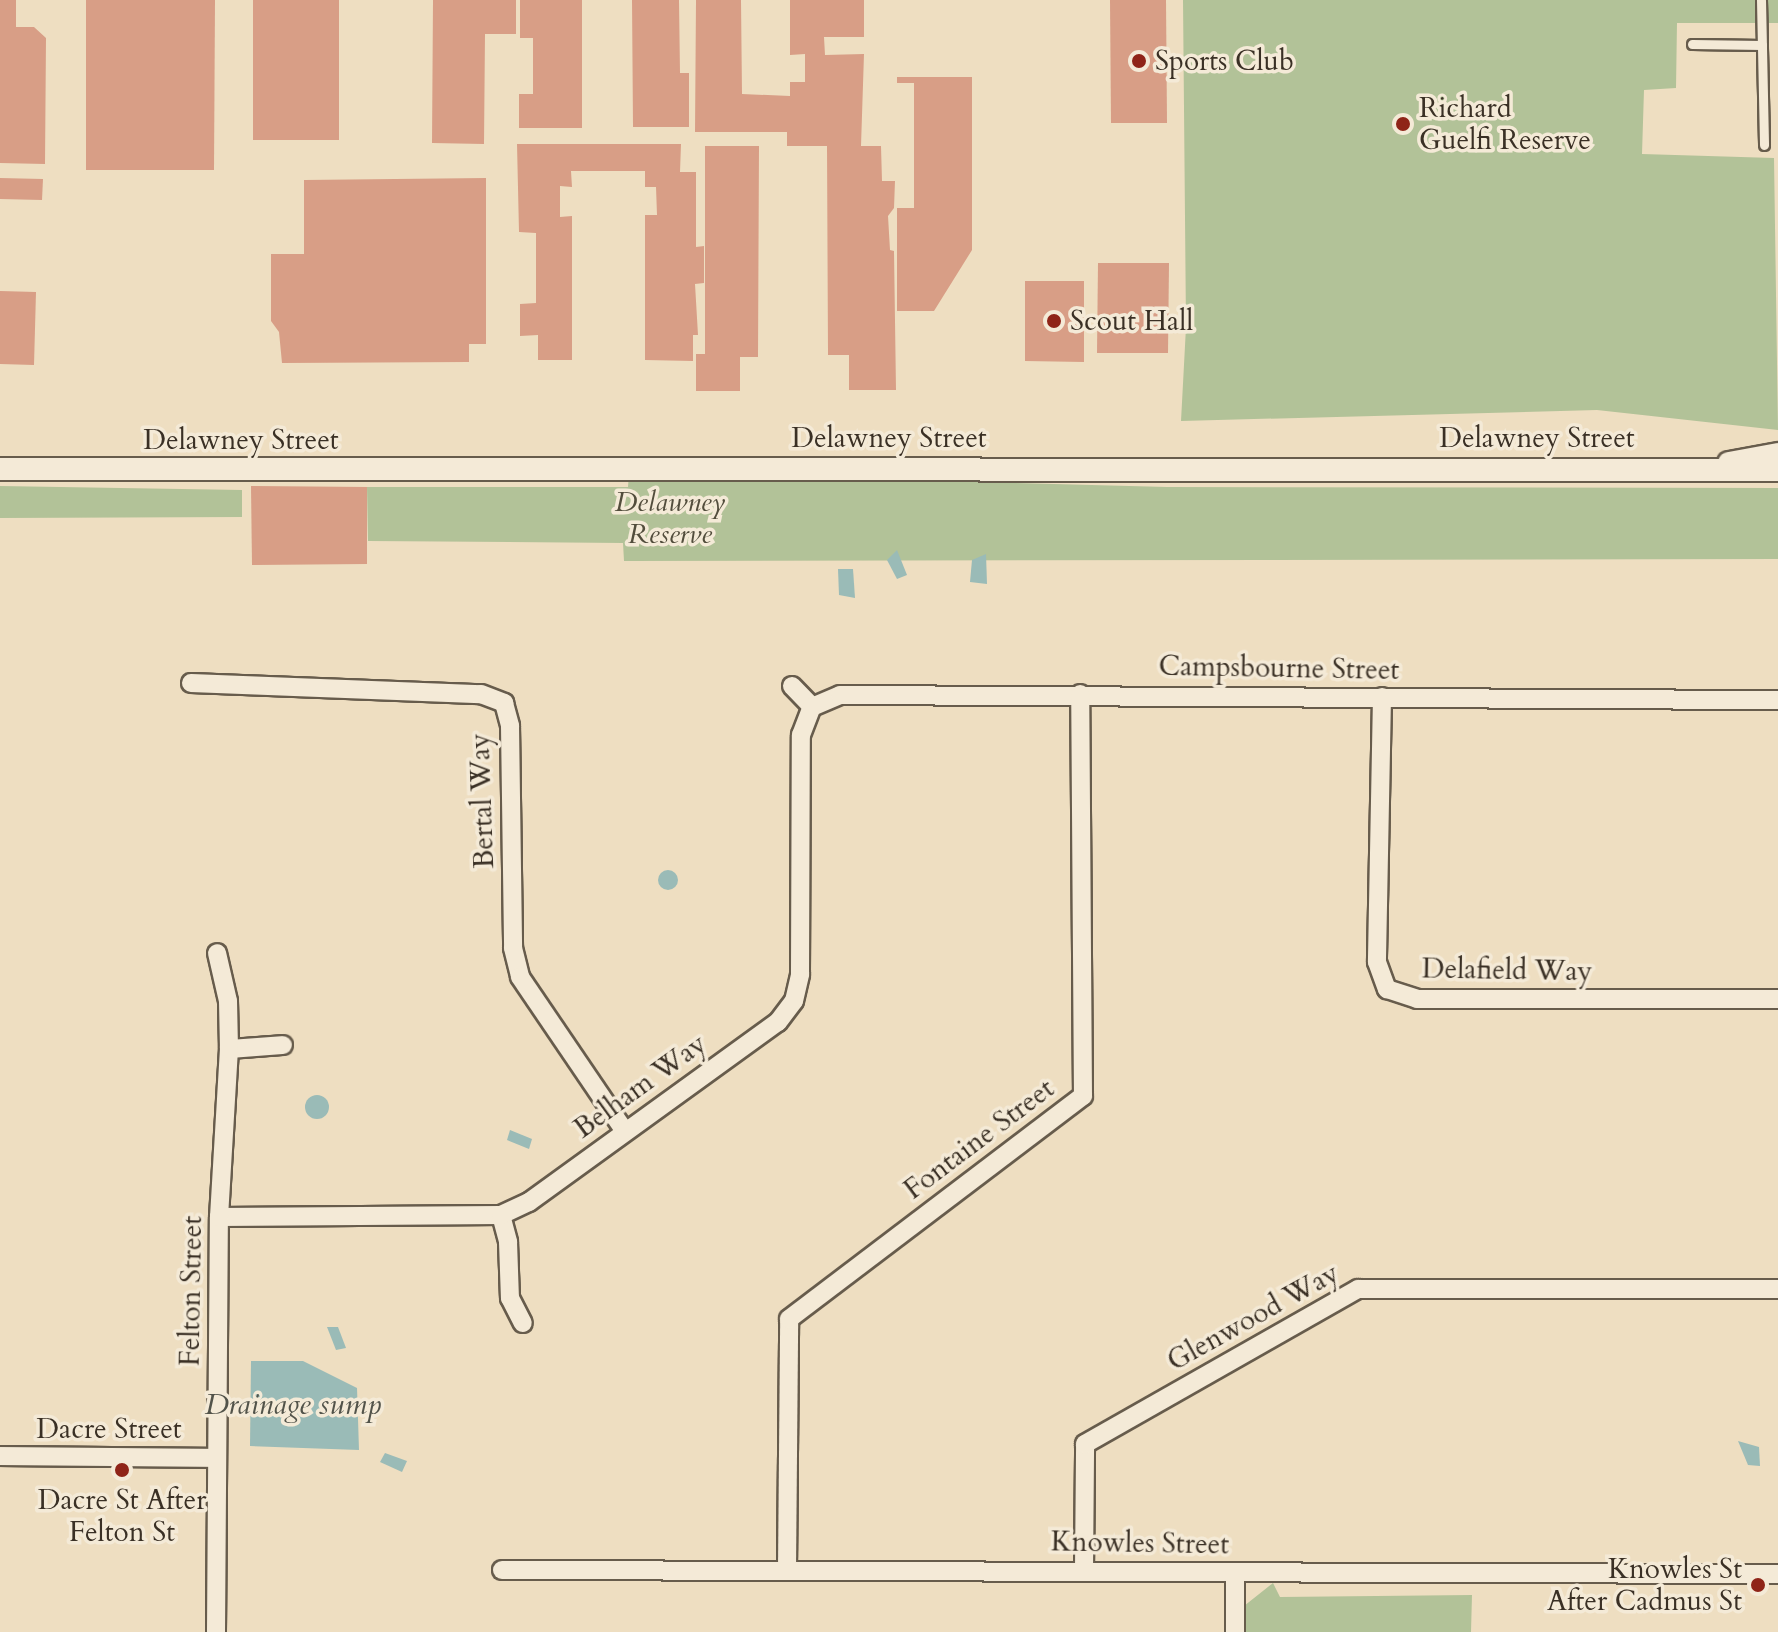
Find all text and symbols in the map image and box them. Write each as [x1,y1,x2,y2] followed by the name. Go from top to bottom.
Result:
[1155,44,1294,78] place label: Sports Club
[1130,52,1148,70] marker: Sports Club
[1419,91,1591,157] place label: Richard Guelfi Reserve
[1394,115,1412,133] marker: Richard Guelfi Reserve
[1070,304,1193,338] place label: Scout Hall
[1045,312,1063,330] marker: Scout Hall
[791,421,987,455] street label: Delawney Street
[1439,421,1635,455] street label: Delawney Street
[143,423,339,457] street label: Delawney Street
[615,485,725,551] park label: Delawney Reserve
[1158,649,1400,687] street label: Campsbourne Street
[463,733,501,869] street label: Bertal Way
[1421,952,1593,988] street label: Delafield Way
[567,1027,713,1145] street label: Belham Way
[897,1072,1061,1206] street label: Fontaine Street
[173,1215,209,1367] street label: Felton Street
[1161,1256,1345,1378] street label: Glenwood Way
[205,1387,381,1423] water label: Drainage sump
[36,1412,182,1446] street label: Dacre Street
[113,1461,131,1479] marker: Dacre St After Felton St
[38,1483,206,1549] place label: Dacre St After Felton St
[1051,1525,1229,1561] street label: Knowles Street
[1547,1552,1742,1618] place label: Knowles St After Cadmus St
[1749,1576,1767,1594] marker: Knowles St After Cadmus St

